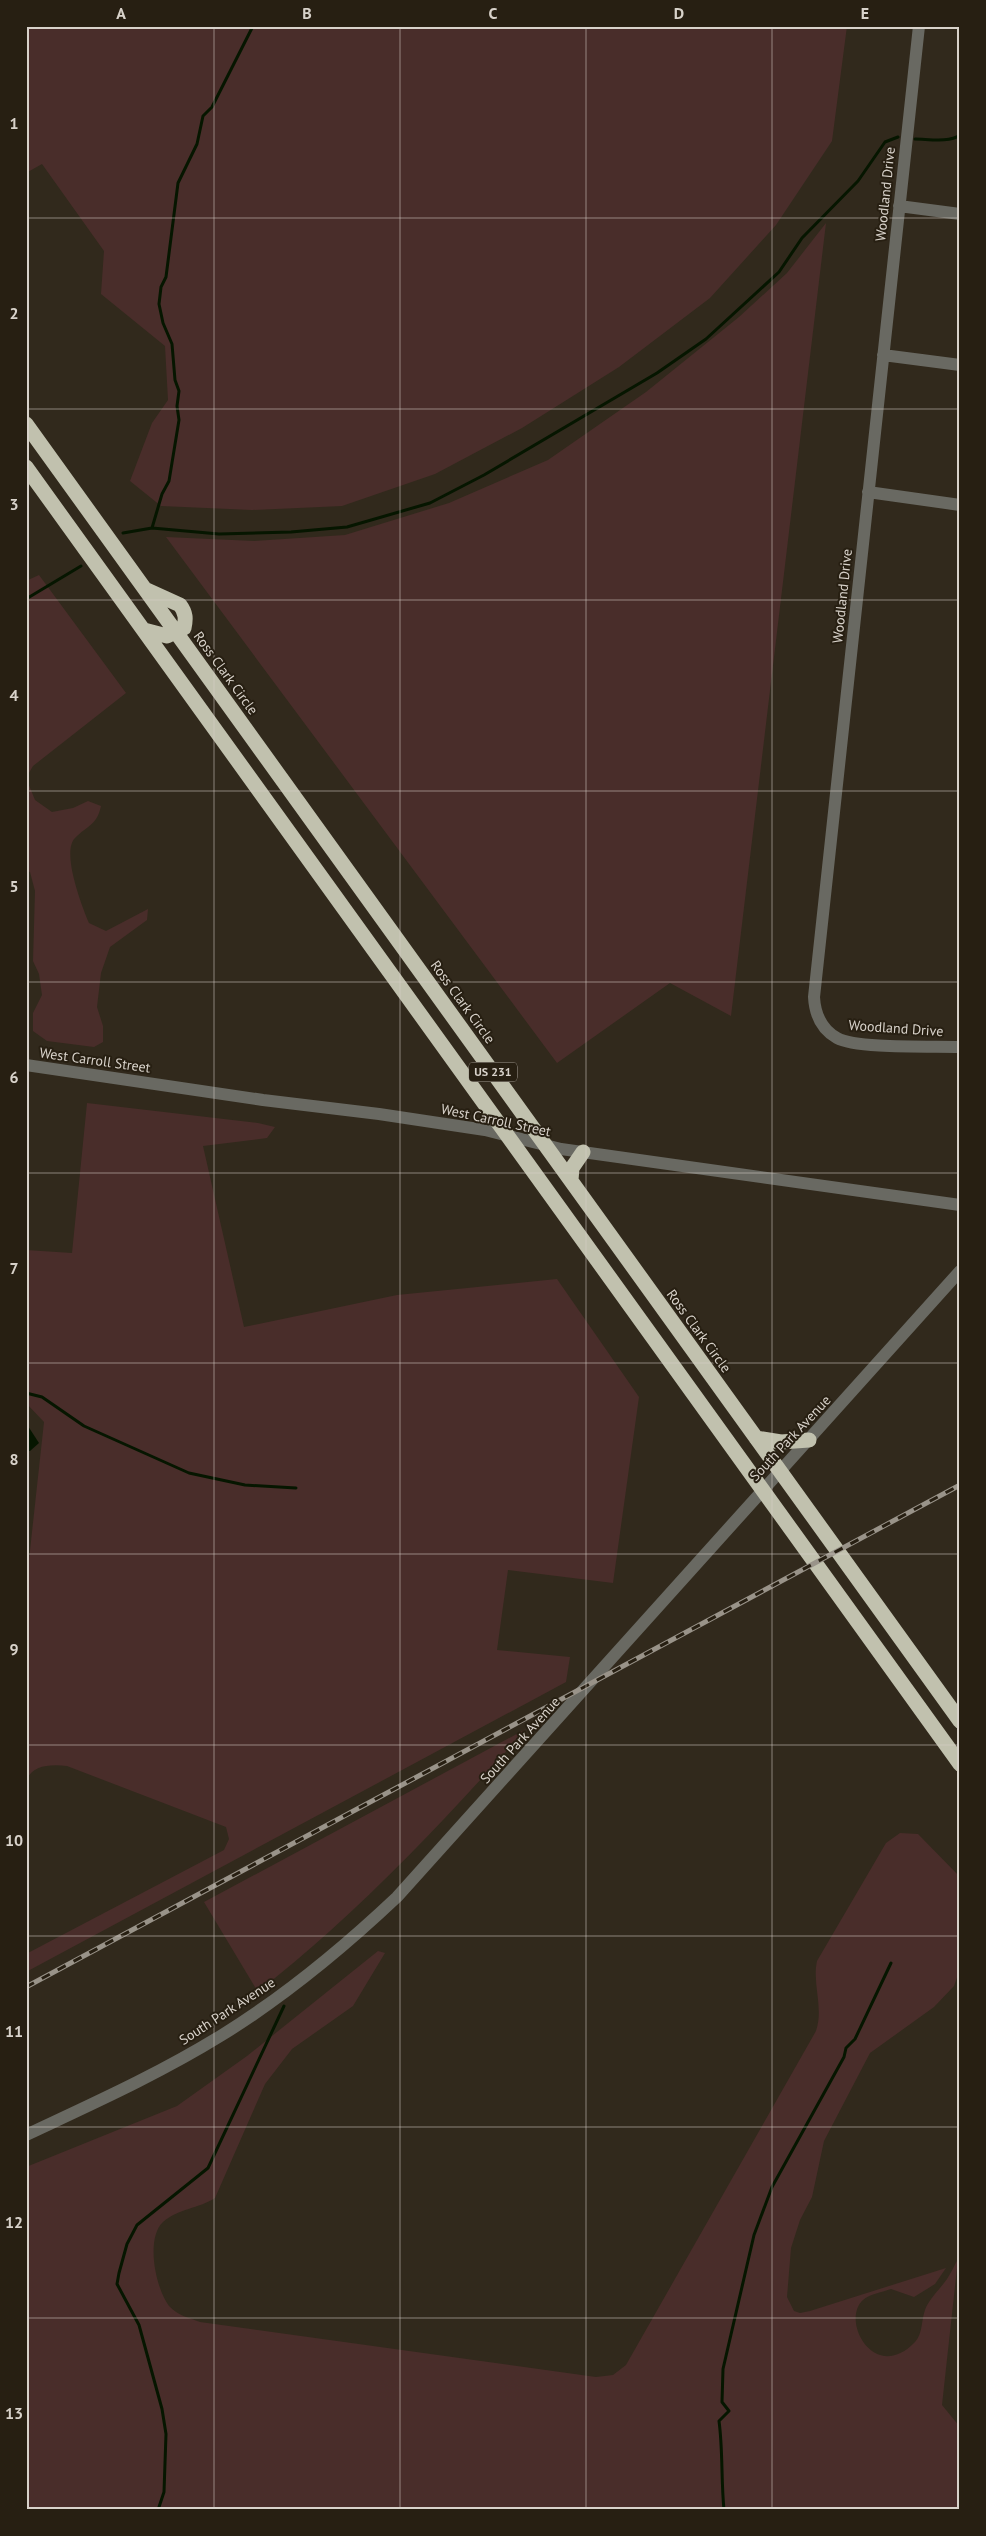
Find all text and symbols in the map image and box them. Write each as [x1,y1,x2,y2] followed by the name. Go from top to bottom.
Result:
[116,3,126,23] text: A
[302,3,312,23] text: B
[489,3,498,23] text: C
[674,3,684,23] text: D
[861,3,869,23] text: E
[9,113,19,133] text: 1
[871,146,899,242] street label: Woodland Drive
[9,303,19,323] text: 2
[9,494,19,514] text: 3
[828,548,856,644] street label: Woodland Drive
[190,628,262,718] street label: Ross Clark Circle
[9,685,19,705] text: 4
[9,876,19,896] text: 5
[427,957,499,1047] street label: Ross Clark Circle
[848,1016,944,1040] street label: Woodland Drive
[38,1043,152,1077] street label: West Carroll Street
[469,1062,517,1082] road number: US 231
[9,1067,19,1087] text: 6
[439,1100,553,1140] street label: West Carroll Street
[9,1258,19,1278] text: 7
[663,1286,735,1376] street label: Ross Clark Circle
[746,1391,834,1485] street label: South Park Avenue
[9,1449,19,1469] text: 8
[9,1639,19,1659] text: 9
[476,1693,564,1787] street label: South Park Avenue
[5,1830,23,1850] text: 10
[176,1973,278,2049] street label: South Park Avenue
[5,2021,23,2041] text: 11
[5,2212,23,2232] text: 12
[5,2403,23,2423] text: 13

